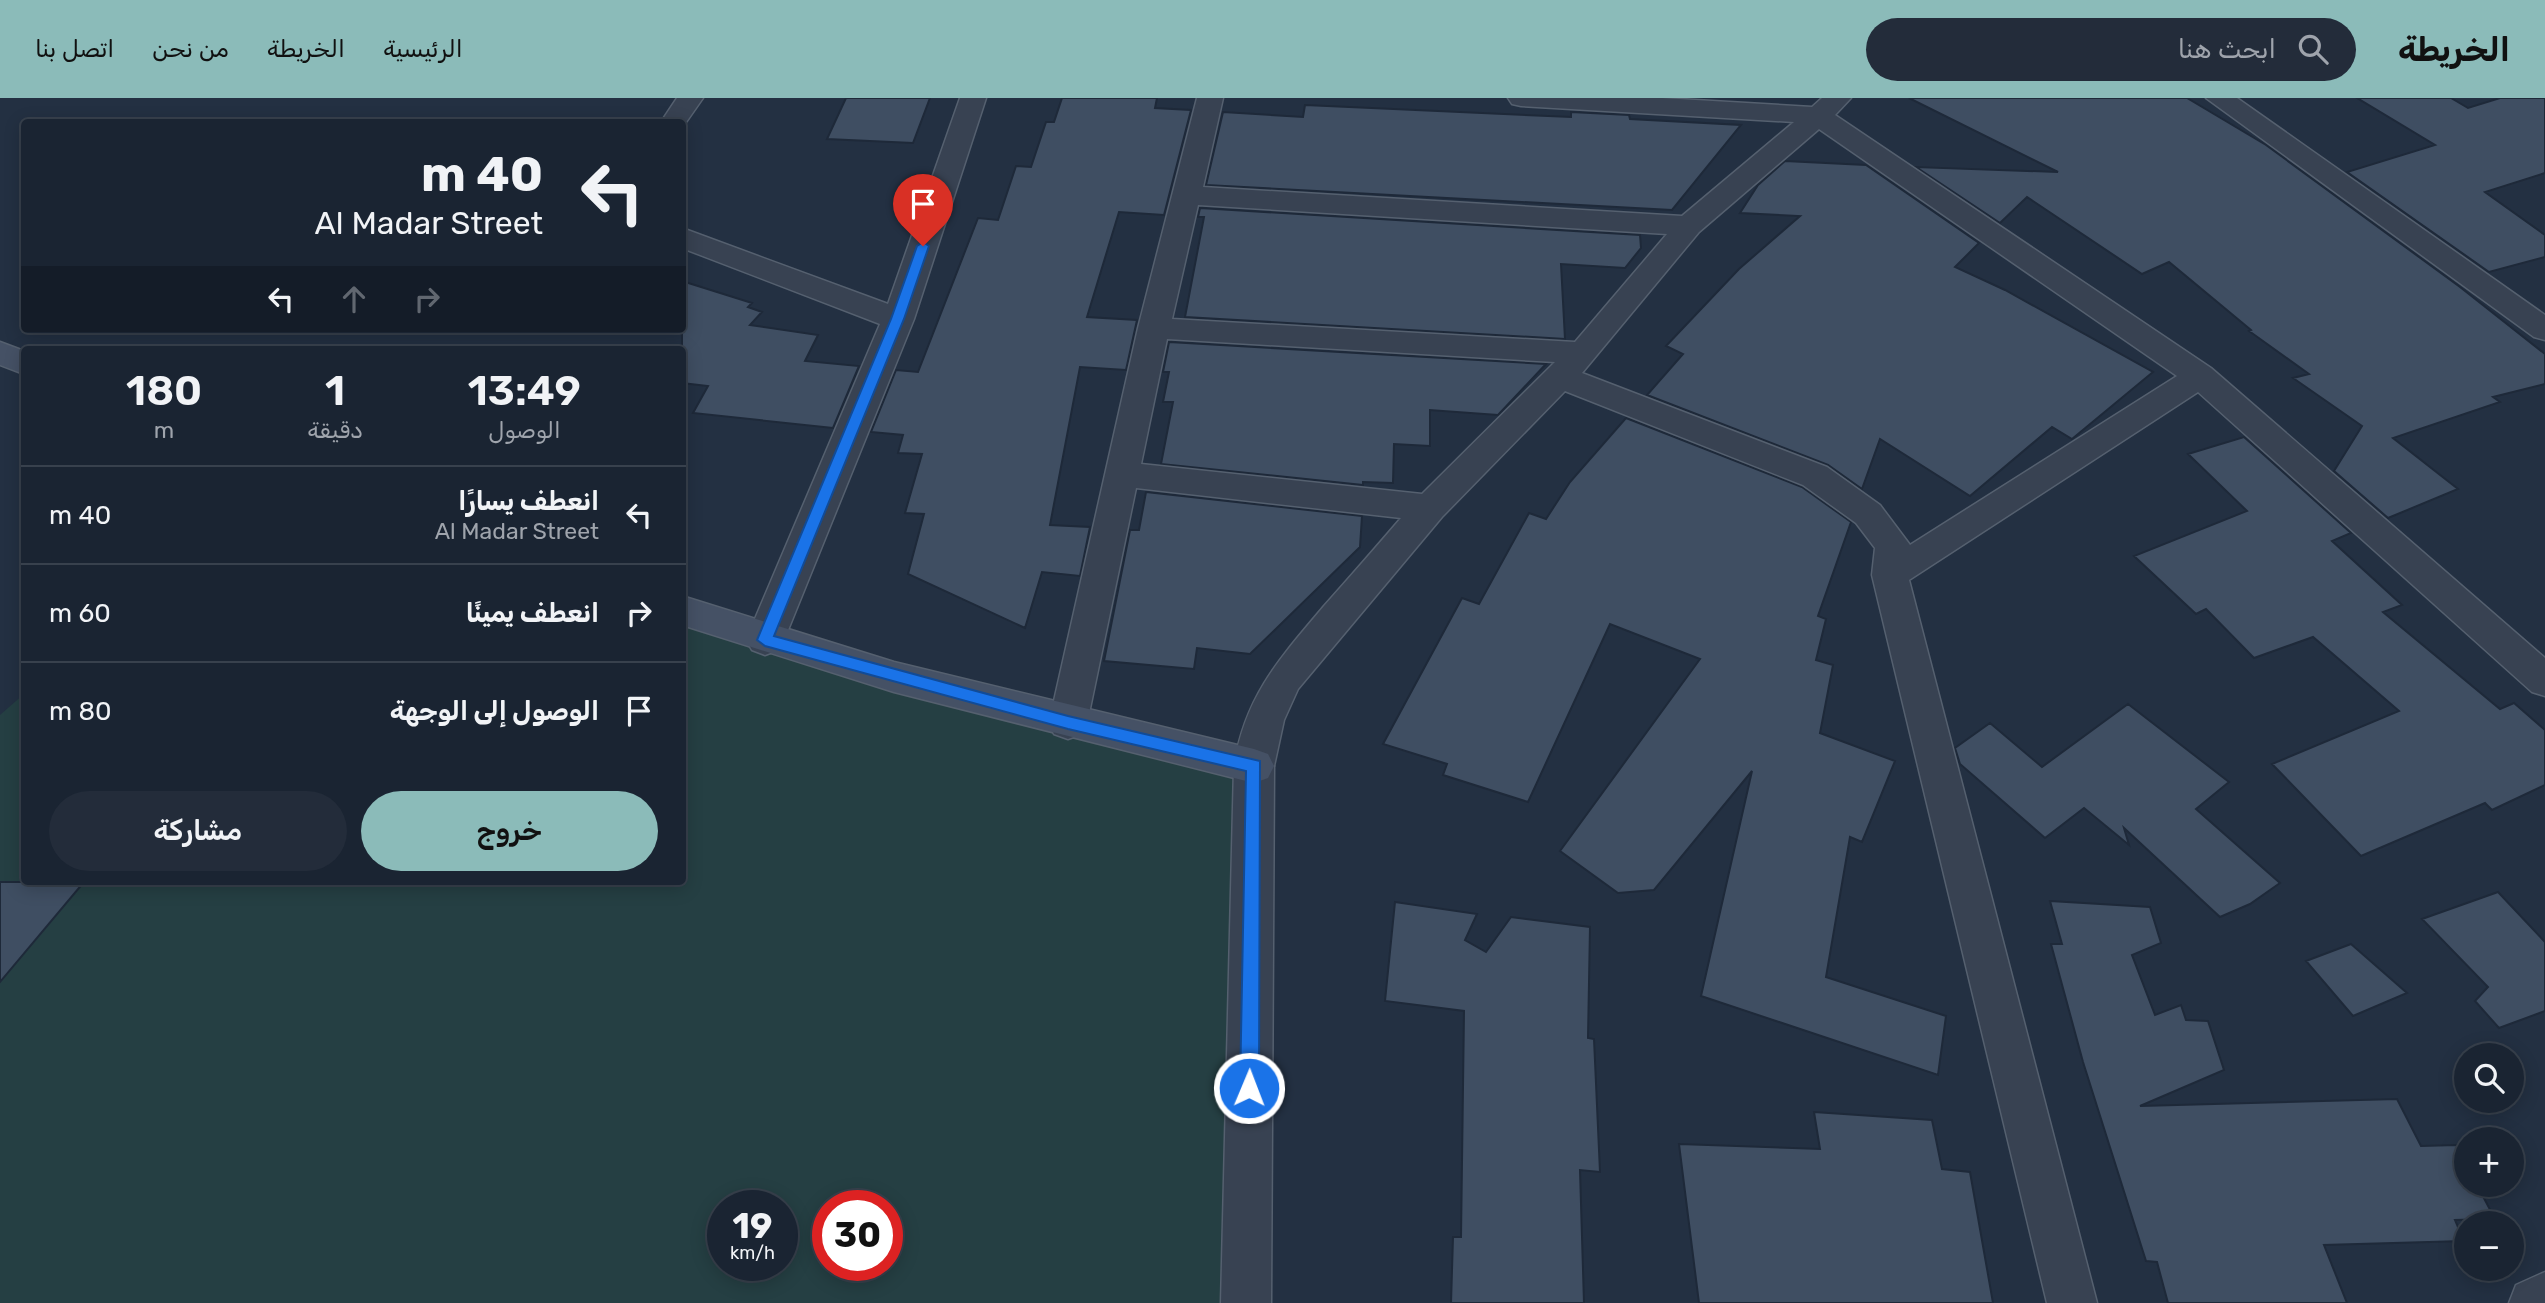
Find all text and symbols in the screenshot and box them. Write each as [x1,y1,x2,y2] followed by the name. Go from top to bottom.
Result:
[1866,18,2356,81] search box
[2294,30,2332,68] icon: search
[2398,30,2510,69] text: الخريطة
[2178,34,2276,65] text: ابحث هنا
[35,35,114,63] text: اتصل بنا
[152,35,229,63] text: من نحن
[267,35,345,63] text: الخريطة
[383,35,463,63] text: الرئيسية
[421,145,543,203] text: 40 m
[567,147,658,238] icon: left
[893,174,953,246] pin
[904,185,942,223] icon: arrive
[314,204,543,242] text: Al Madar Street
[262,280,300,318] icon: left
[335,280,373,318] icon: ahead
[408,280,446,318] icon: right
[126,366,202,416] text: 180
[325,366,345,416] text: 1
[468,366,581,416] text: 13:49
[154,416,174,444] text: m
[307,416,363,444] text: دقيقة
[488,416,561,444] text: الوصول
[458,486,599,517] text: انعطف يسارًا
[620,496,658,534] icon: left
[49,500,111,531] text: 40 m
[435,517,599,545] text: Al Madar Street
[620,594,658,632] icon: right
[49,598,111,629] text: 60 m
[466,598,599,629] text: انعطف يمينًا
[620,692,658,730] icon: arrive
[49,696,112,727] text: 80 m
[390,696,599,727] text: الوصول إلى الوجهة
[49,791,347,871] button: مشاركة
[361,791,658,871] button: خروج
[2454,1043,2524,1281] map controls
[2454,1043,2524,1113] button: search
[1212,1051,1286,1125] position arrow
[2454,1127,2524,1197] button: +
[812,1190,903,1281] speed limit sign: 30
[733,1205,772,1247] text: 19
[2454,1211,2524,1281] button: −
[730,1242,775,1264] text: km/h

